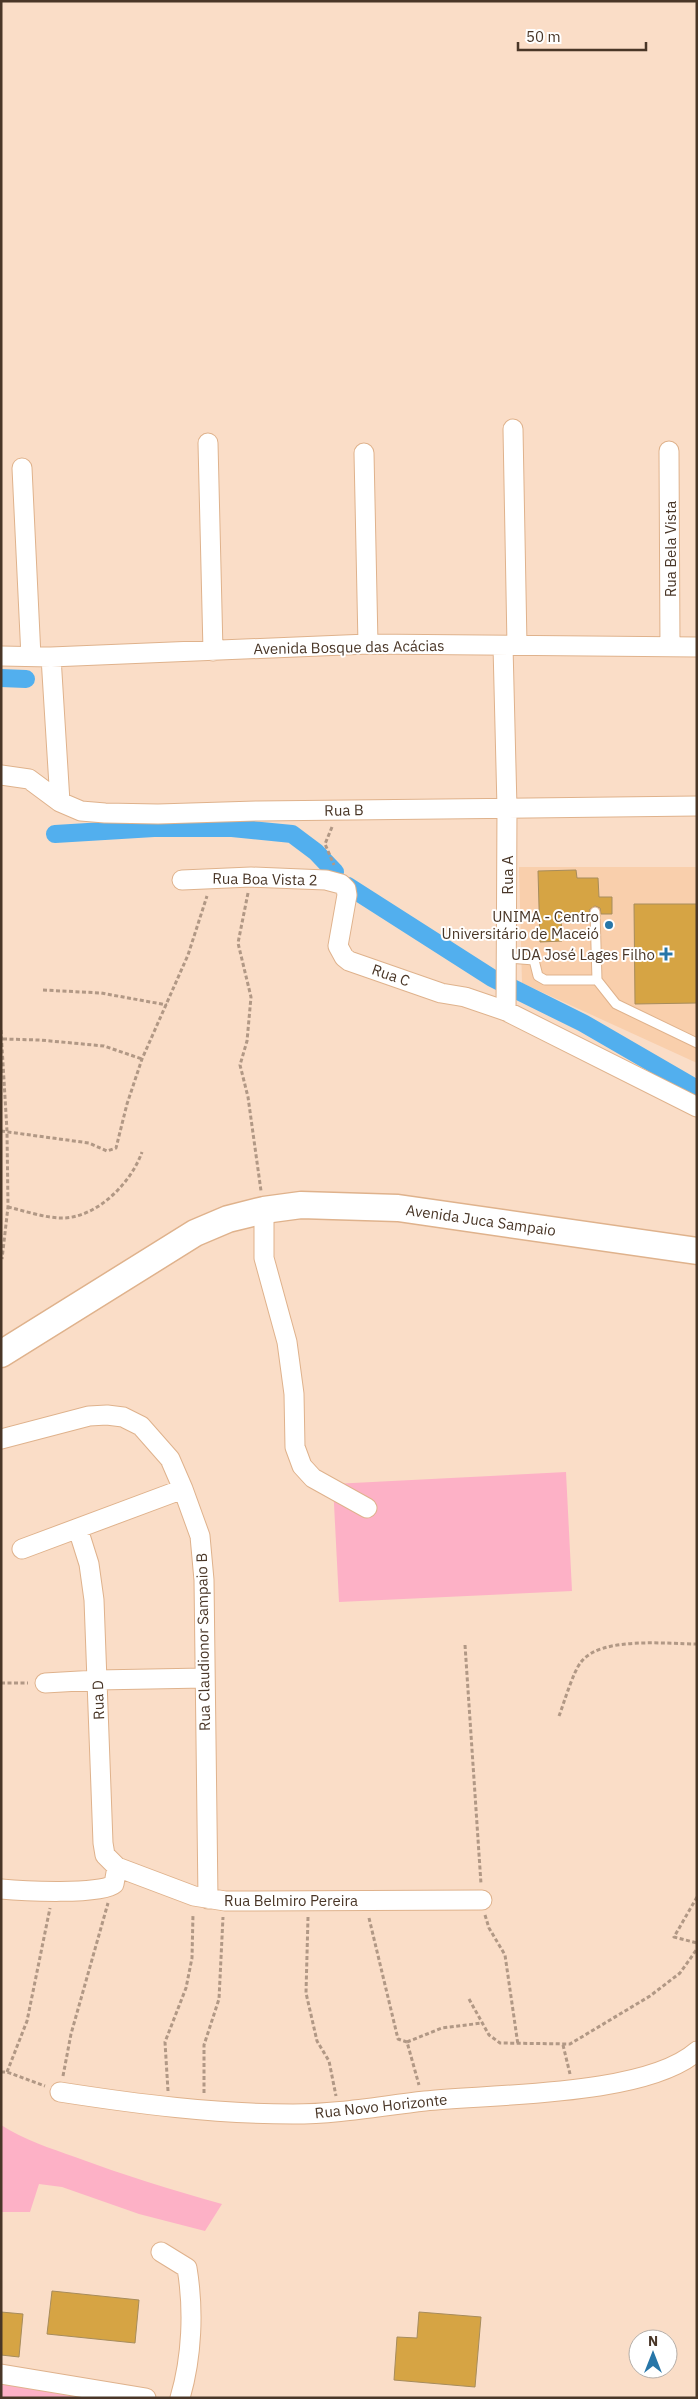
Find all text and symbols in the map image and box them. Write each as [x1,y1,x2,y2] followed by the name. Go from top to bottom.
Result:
[518,20,646,52] scale bar
[526,27,561,46] text: 50 m
[661,501,680,597] street label: Rua Bela Vista
[253,636,445,658] street label: Avenida Bosque das Acácias
[324,800,364,820] street label: Rua B
[498,855,517,895] street label: Rua A
[212,869,318,889] street label: Rua Boa Vista 2
[442,907,599,943] place label: UNIMA - Centro Universitário de Maceió
[603,919,615,931] marker: UNIMA - Centro Universitário de Maceió
[511,945,655,964] place label: UDA José Lages Filho
[659,947,673,961] marker: UDA José Lages Filho
[369,960,413,990] street label: Rua C
[405,1200,557,1240] street label: Avenida Juca Sampaio
[192,1553,214,1731] street label: Rua Claudionor Sampaio B
[88,1680,108,1720] street label: Rua D
[224,1891,358,1910] street label: Rua Belmiro Pereira
[314,2090,448,2122] street label: Rua Novo Horizonte
[628,2329,678,2379] north arrow
[648,2332,658,2350] text: N

